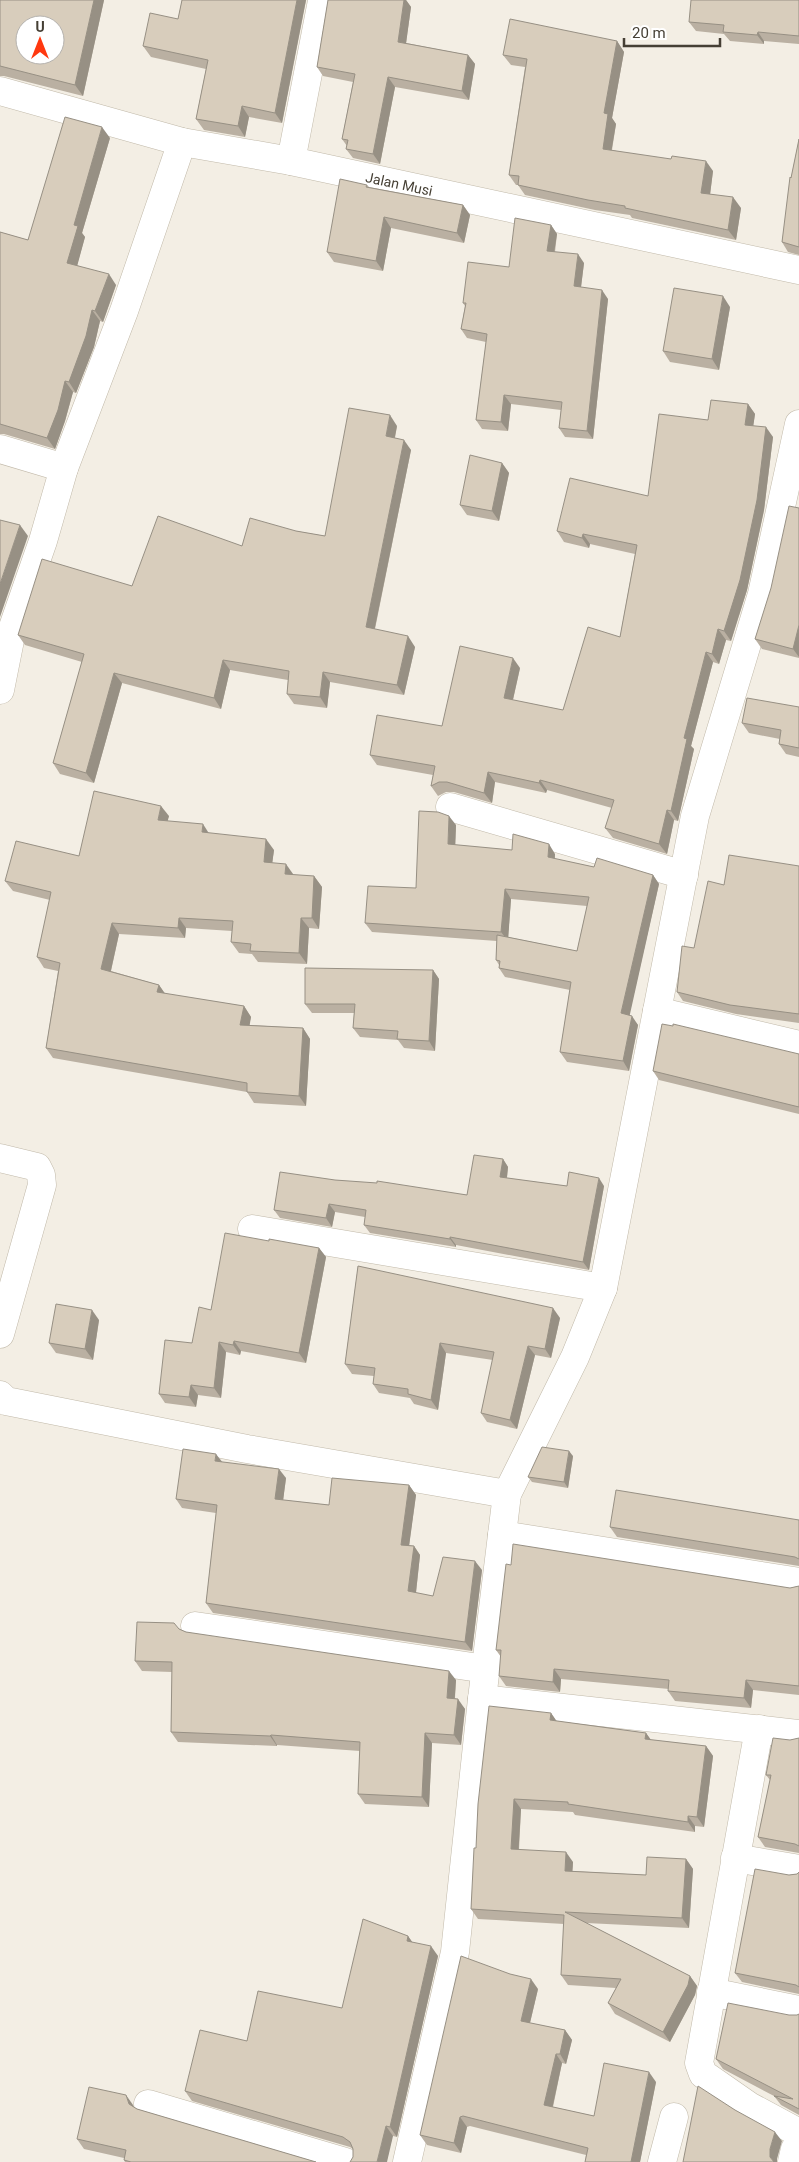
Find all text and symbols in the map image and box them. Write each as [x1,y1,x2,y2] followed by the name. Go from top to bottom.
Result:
[15,15,65,65] north arrow
[624,15,720,47] scale bar
[35,19,45,35] text: U
[632,24,666,42] text: 20 m
[364,169,434,199] street label: Jalan Musi

